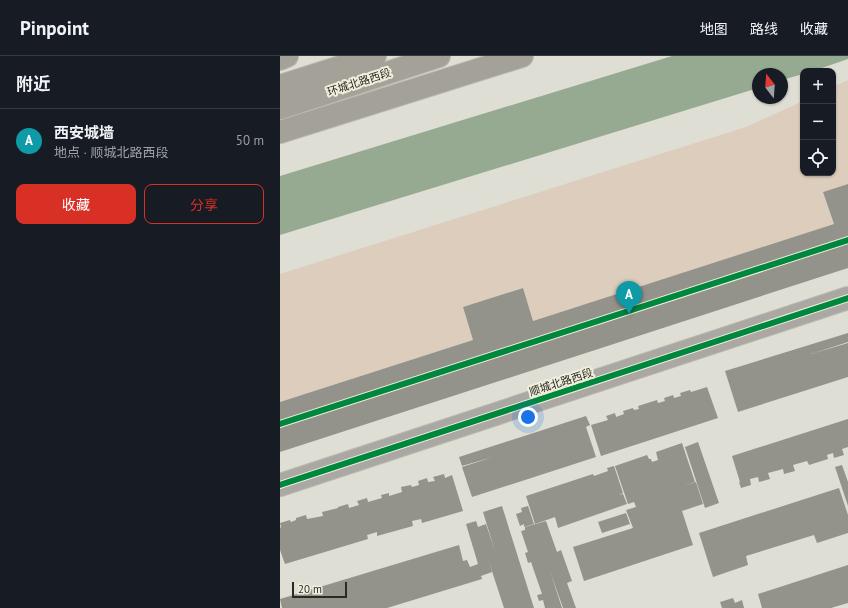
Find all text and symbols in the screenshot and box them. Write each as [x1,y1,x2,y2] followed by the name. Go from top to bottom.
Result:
[20,16,89,40] text: Pinpoint
[700,20,728,38] text: 地图
[750,20,778,38] text: 路线
[800,20,828,38] text: 收藏
[325,65,393,99] street label: 环城北路西段
[752,68,788,104] north arrow
[800,68,836,176] map controls
[800,68,836,104] button: +
[16,73,50,95] text: 附近
[800,104,836,140] button: −
[54,123,114,142] text: 西安城墙
[25,132,33,149] text: A
[236,132,264,149] text: 50 m
[800,140,836,176] button: locate
[54,144,168,161] text: 地点 · 顺城北路西段
[16,184,136,224] button: 收藏
[144,184,264,224] button: 分享
[616,281,642,314] pin: A
[527,365,595,399] street label: 顺城北路西段
[518,407,538,427] your location
[292,580,347,599] scale bar
[298,582,322,596] text: 20 m

